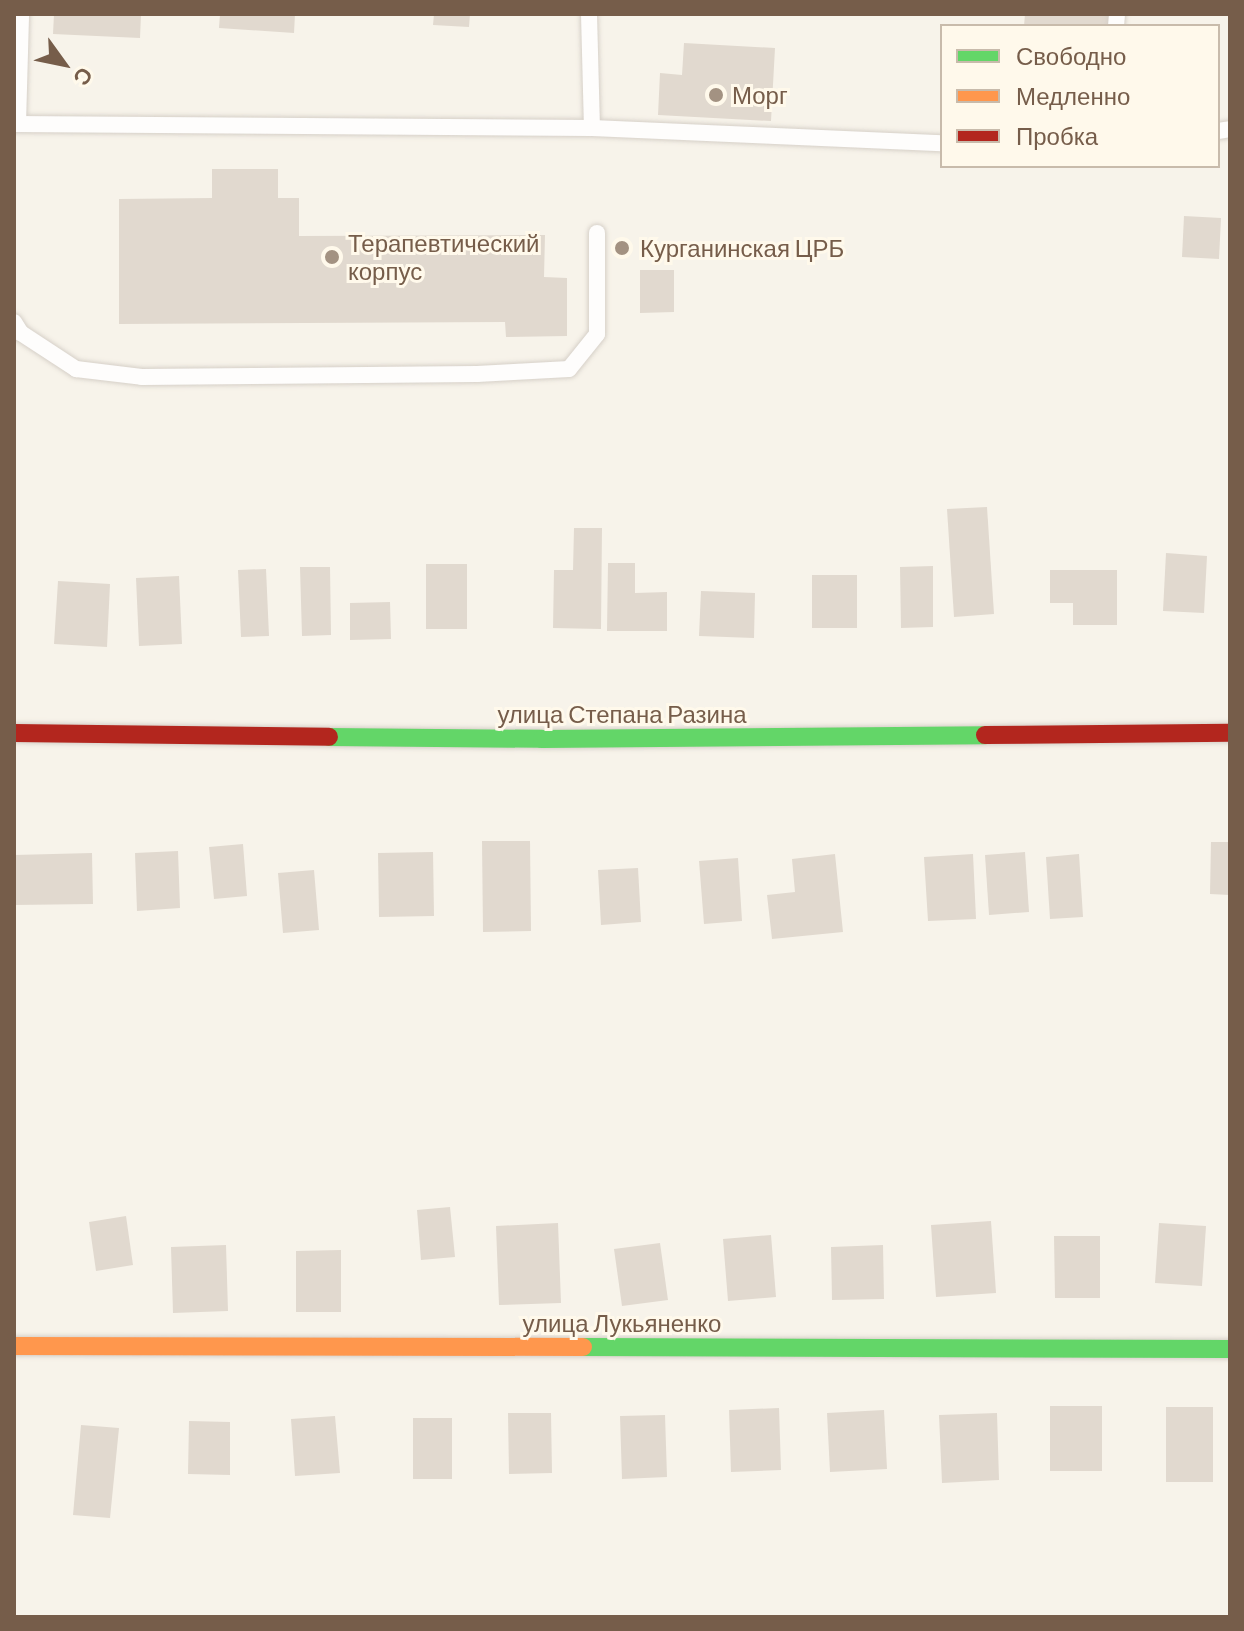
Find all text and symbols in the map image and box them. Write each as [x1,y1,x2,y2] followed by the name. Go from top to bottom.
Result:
[24,24,104,104] north arrow
[940,24,1220,168] legend
[1016,41,1126,70] text: Свободно
[69,63,99,91] text: С
[732,81,788,109] place label: Морг
[1016,81,1130,110] text: Медленно
[707,86,725,104] marker: Морг
[1016,121,1098,150] text: Пробка
[348,229,539,285] place label: Терапевтический корпус
[640,234,844,262] place label: Курганинская ЦРБ
[611,237,633,259] marker: Курганинская ЦРБ
[323,248,341,266] marker: Терапевтический корпус
[497,700,747,728] street label: улица Степана Разина
[523,1309,721,1337] street label: улица Лукьяненко

